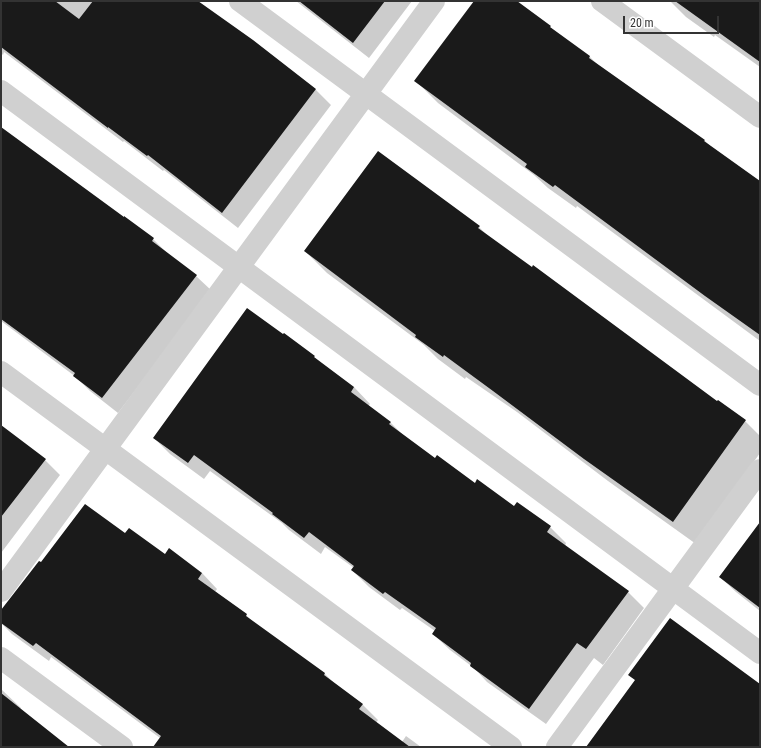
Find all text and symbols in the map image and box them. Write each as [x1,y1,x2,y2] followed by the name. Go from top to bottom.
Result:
[625,8,721,34] scale bar
[630,16,654,30] text: 20 m

